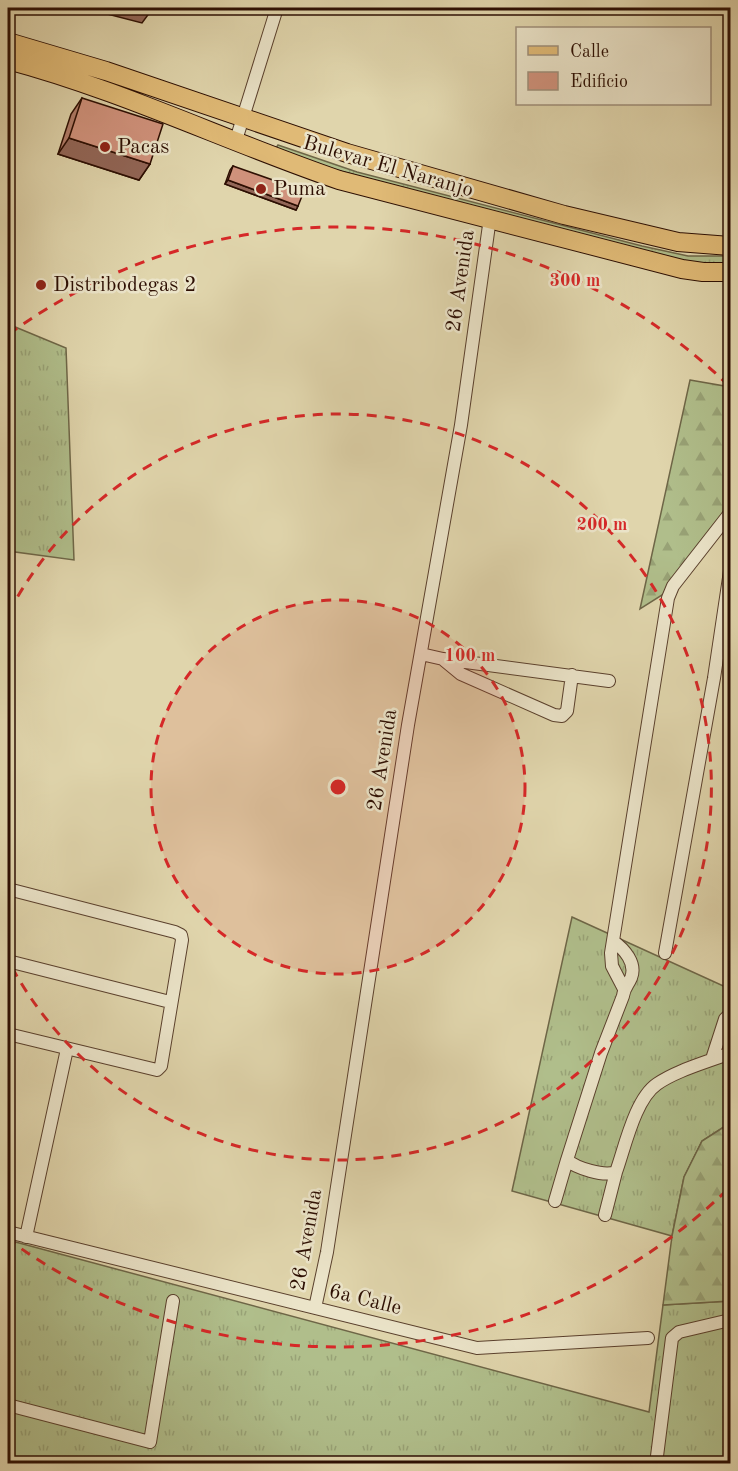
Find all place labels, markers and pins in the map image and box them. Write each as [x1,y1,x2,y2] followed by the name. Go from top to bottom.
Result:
[117,137,169,158] place label: Pacas
[98,140,112,154] marker: Pacas
[273,179,326,200] place label: Puma
[254,182,268,196] marker: Puma
[53,275,196,296] place label: Distribodegas 2
[34,278,48,292] marker: Distribodegas 2
[328,777,348,797] centre of rings

